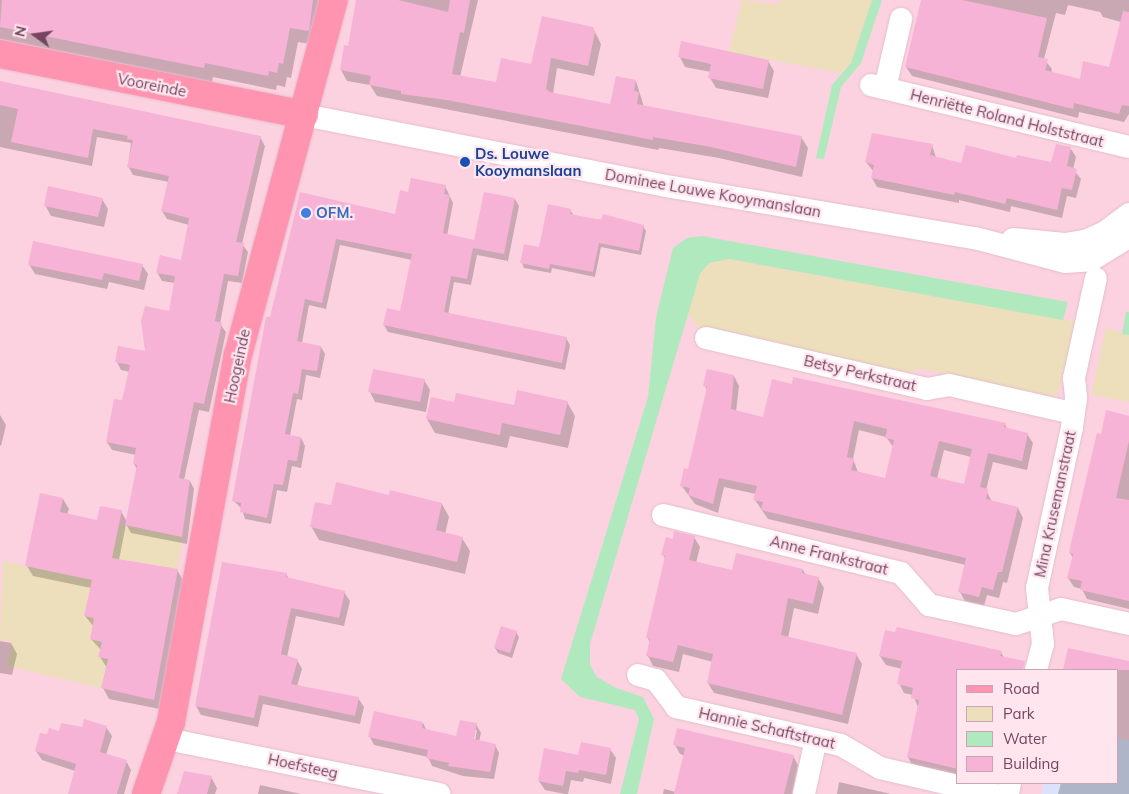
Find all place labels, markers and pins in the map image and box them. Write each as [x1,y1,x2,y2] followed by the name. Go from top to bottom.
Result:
[475,144,581,179] place label: Ds. Louwe Kooymanslaan
[459,156,471,168] marker: Ds. Louwe Kooymanslaan
[316,204,353,222] place label: OFM.
[300,207,312,219] marker: OFM.

